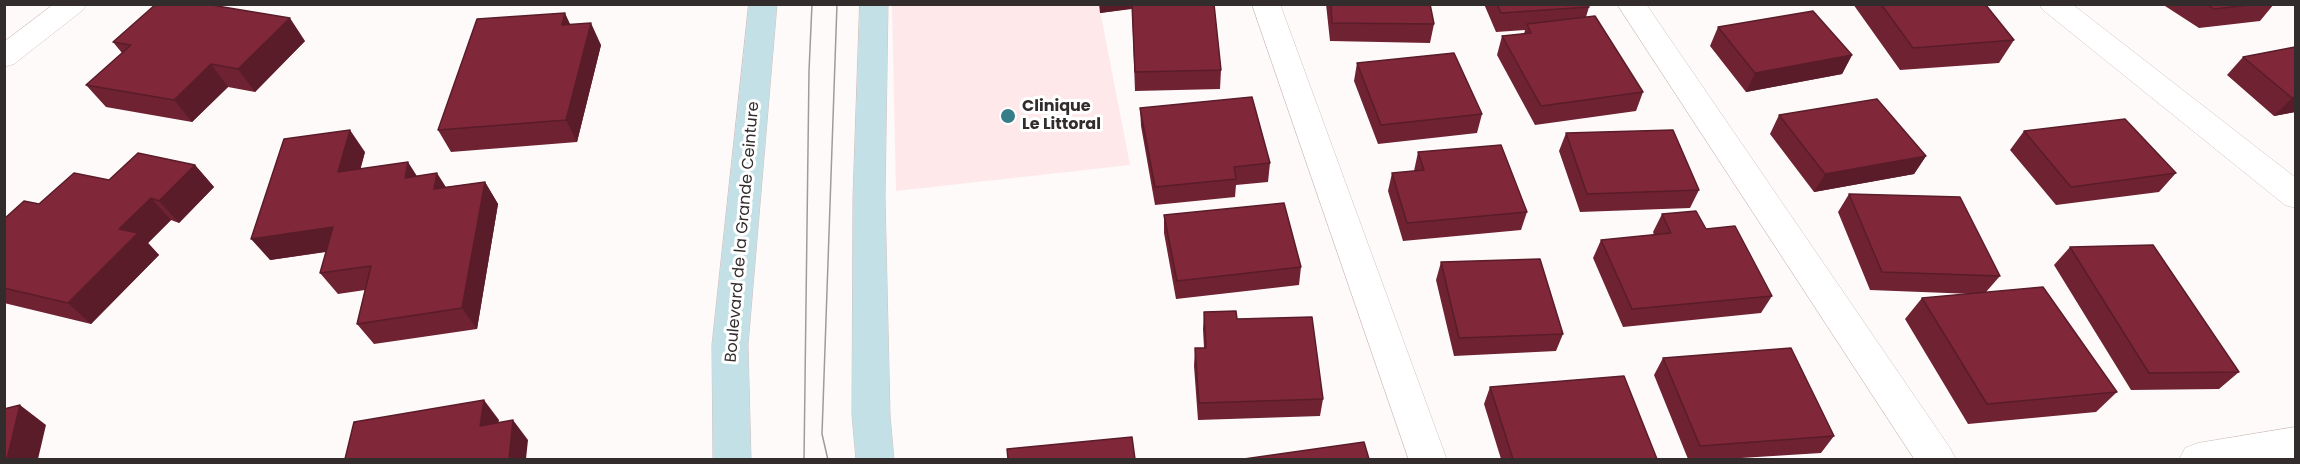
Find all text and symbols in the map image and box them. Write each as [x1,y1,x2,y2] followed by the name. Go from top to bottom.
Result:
[1022,97,1101,135] place label: Clinique Le Littoral
[722,101,764,363] street label: Boulevard de la Grande Ceinture
[999,107,1017,125] marker: Clinique Le Littoral

